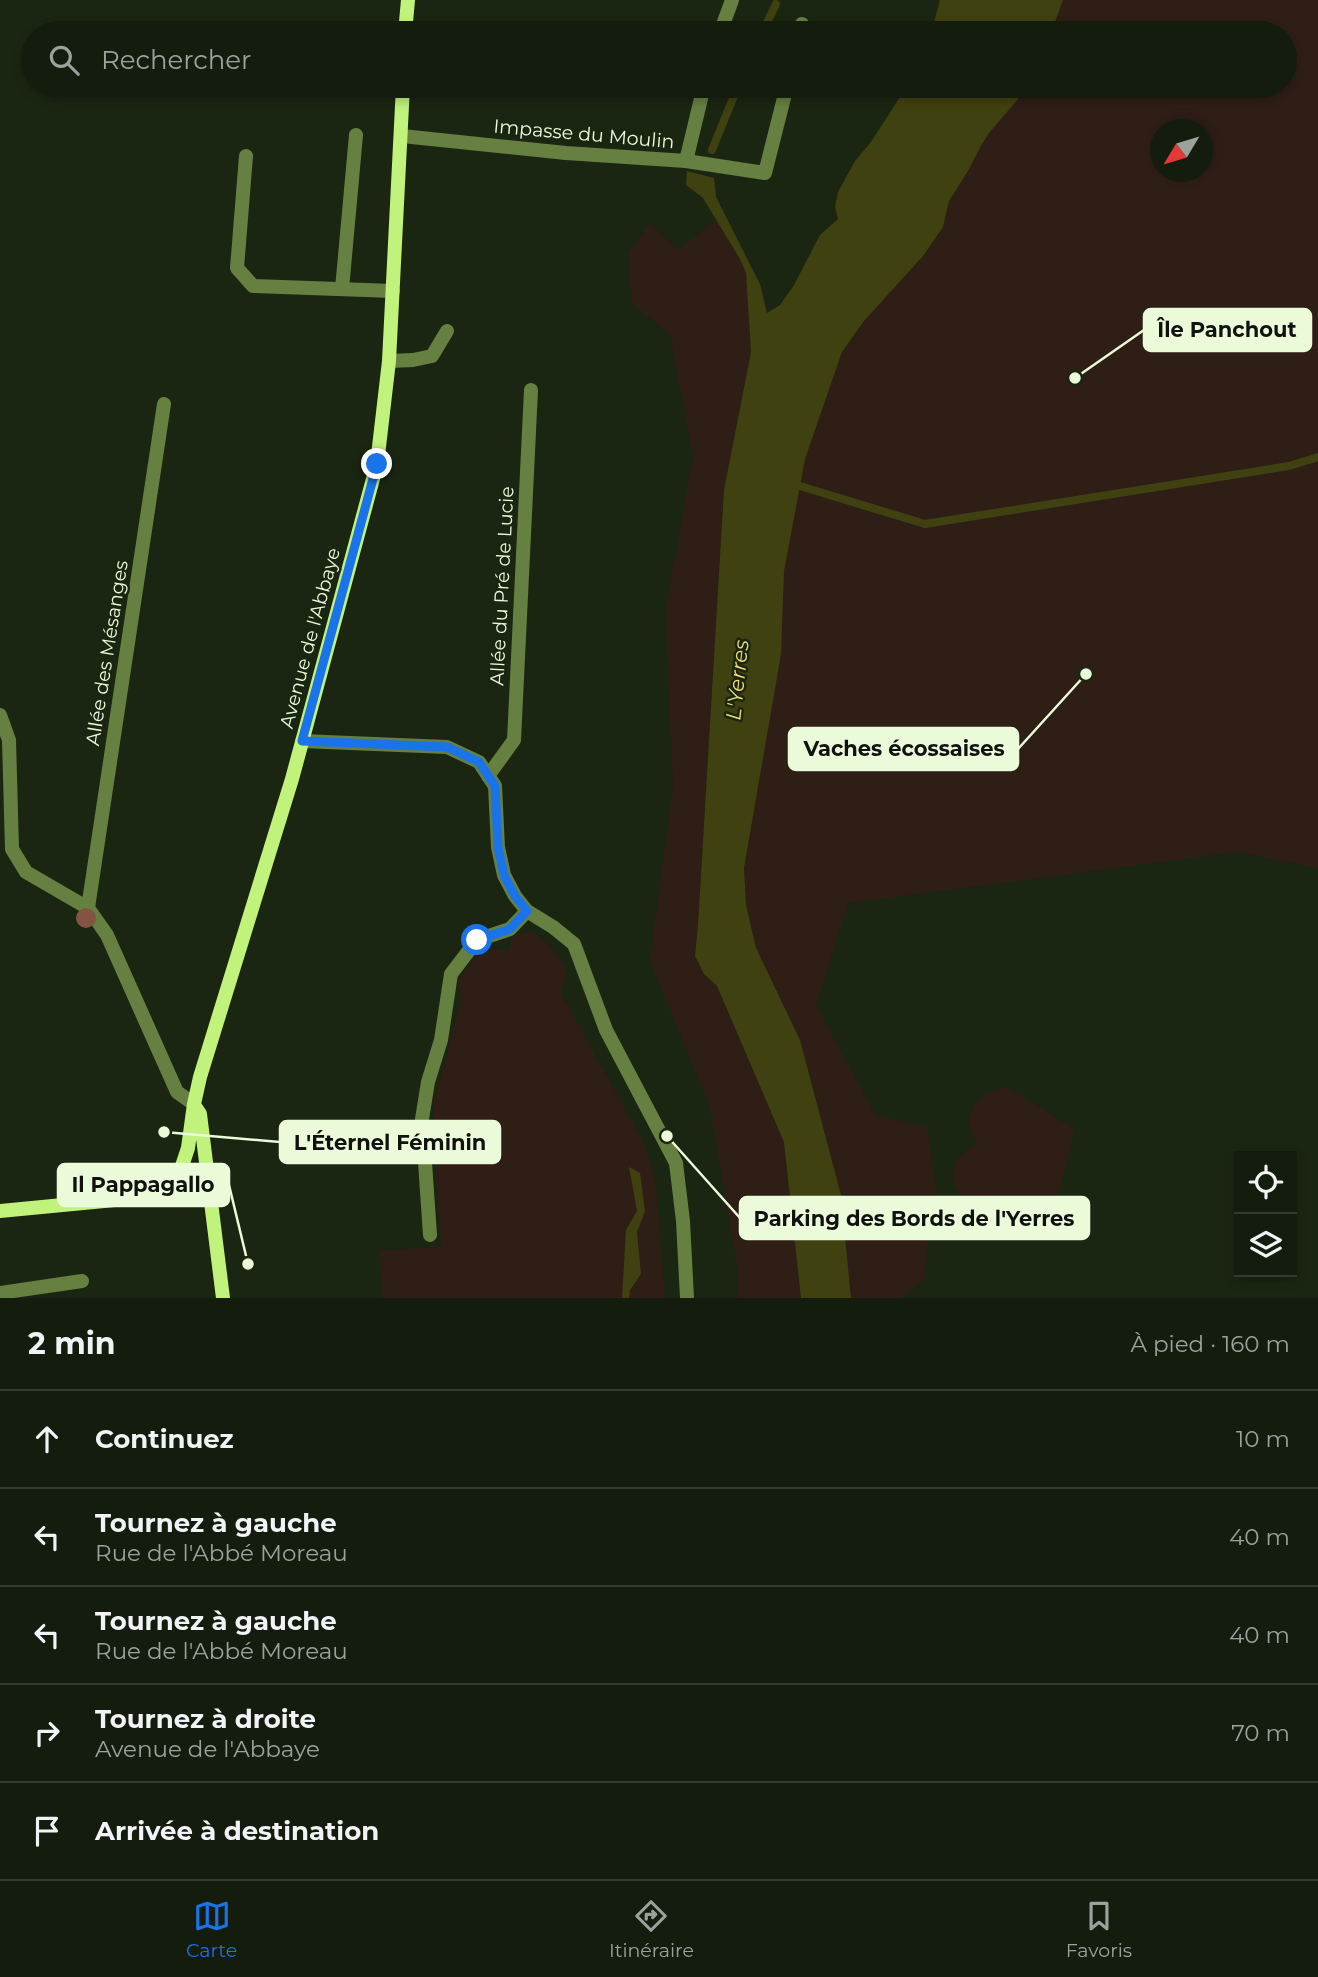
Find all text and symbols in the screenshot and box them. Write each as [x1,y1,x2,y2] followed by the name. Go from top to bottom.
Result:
[21,21,1297,98] search box
[45,41,83,79] icon: search
[101,44,251,76] text: Rechercher
[493,115,675,153] street label: Impasse du Moulin
[1150,119,1213,182] north arrow
[1144,309,1311,351] callout: Île Panchout
[1156,317,1297,342] text: Île Panchout
[361,448,392,479] route end
[485,486,519,686] street label: Allée du Pré de Lucie
[275,545,345,731] street label: Avenue de l'Abbaye
[81,559,133,747] street label: Allée des Mésanges
[720,638,754,722] water label: L'Yerres
[789,728,1018,770] callout: Vaches écossaises
[802,736,1005,761] text: Vaches écossaises
[461,924,492,955] route start
[280,1121,500,1163] callout: L'Éternel Féminin
[294,1130,486,1155] text: L'Éternel Féminin
[1234,1151,1297,1277] map controls
[1234,1151,1297,1214] button: locate
[58,1164,229,1206] callout: Il Pappagallo
[71,1172,215,1197] text: Il Pappagallo
[740,1197,1089,1239] callout: Parking des Bords de l'Yerres
[754,1206,1074,1231] text: Parking des Bords de l'Yerres
[1234,1214,1297,1277] button: layers
[28,1325,115,1362] text: 2 min
[1130,1330,1290,1358] text: À pied · 160 m
[28,1420,66,1458] icon: ahead
[95,1423,234,1455] text: Continuez
[1236,1425,1290,1453] text: 10 m
[95,1507,337,1539] text: Tournez à gauche
[28,1518,66,1556] icon: left
[1229,1523,1290,1551] text: 40 m
[95,1539,348,1567] text: Rue de l'Abbé Moreau
[95,1605,337,1637] text: Tournez à gauche
[28,1616,66,1654] icon: left
[1229,1621,1290,1649] text: 40 m
[95,1637,348,1665] text: Rue de l'Abbé Moreau
[95,1703,316,1735] text: Tournez à droite
[28,1714,66,1752] icon: right
[1231,1719,1290,1747] text: 70 m
[95,1735,320,1763] text: Avenue de l'Abbaye
[28,1812,66,1850] icon: arrive
[95,1815,379,1847] text: Arrivée à destination
[186,1897,237,1962] tab: Carte
[609,1897,694,1962] tab: Itinéraire
[1066,1897,1132,1962] tab: Favoris

